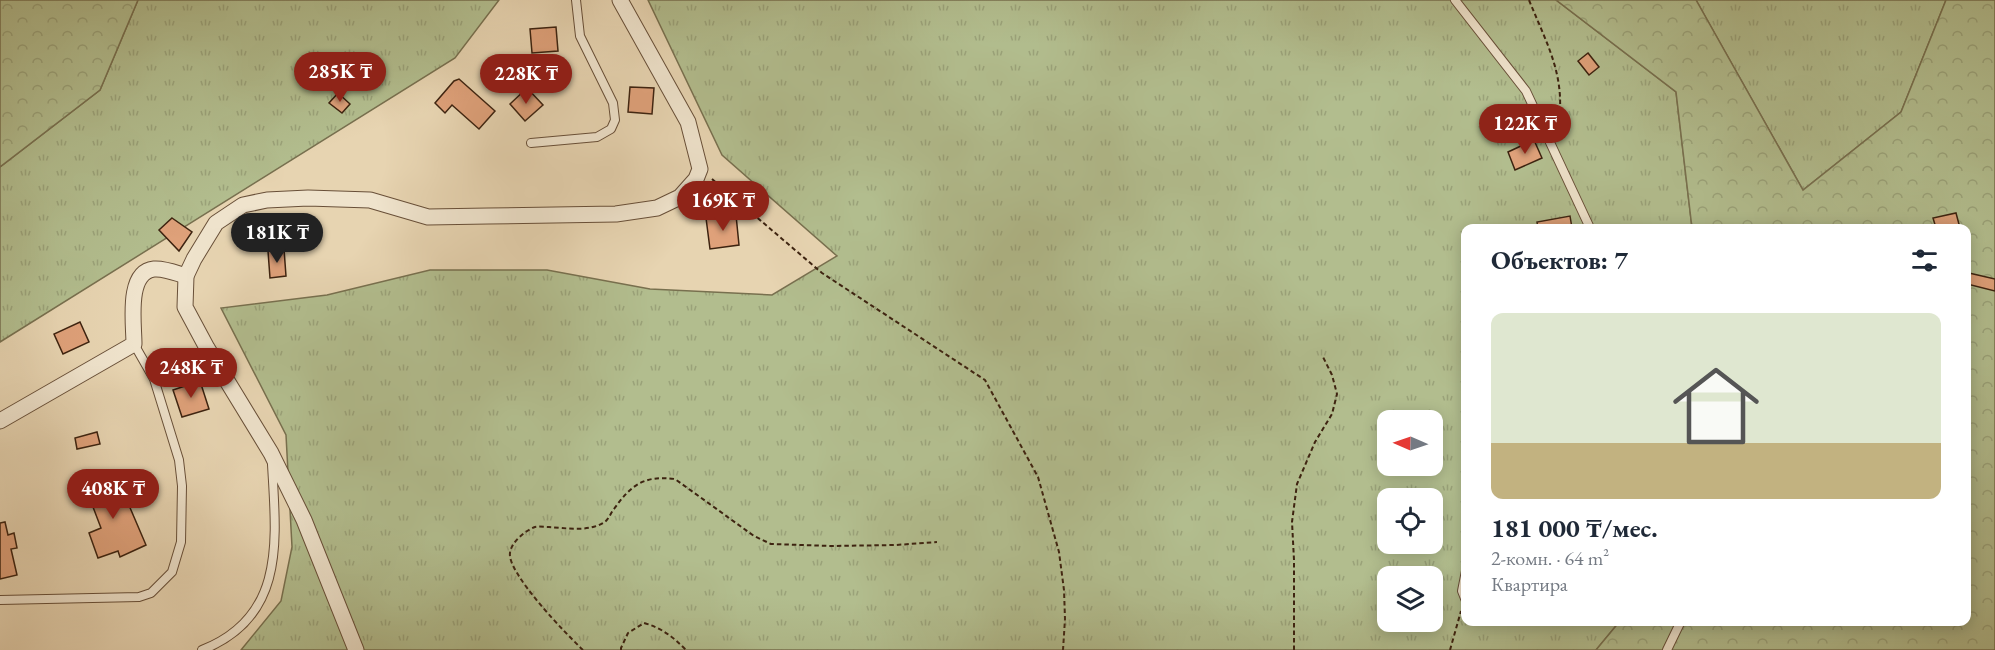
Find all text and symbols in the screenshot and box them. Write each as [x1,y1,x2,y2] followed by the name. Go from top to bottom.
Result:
[291,52,389,103] pin: 285K ₸
[477,54,575,105] pin: 228K ₸
[308,58,372,84] text: 285K ₸
[494,60,558,86] text: 228K ₸
[1476,104,1574,155] pin: 122K ₸
[1493,110,1557,136] text: 122K ₸
[674,181,772,232] pin: 169K ₸
[691,187,755,213] text: 169K ₸
[228,213,326,264] pin: 181K ₸
[245,219,309,245] text: 181K ₸
[1491,243,1628,277] text: Объектов: 7
[1908,244,1941,277] icon: filters
[142,348,240,399] pin: 248K ₸
[1662,352,1770,460] icon: home
[159,354,223,380] text: 248K ₸
[1377,410,1443,476] north arrow
[1377,410,1443,632] map controls
[64,469,162,520] pin: 408K ₸
[81,475,145,501] text: 408K ₸
[1377,488,1443,554] button: locate
[1491,511,1658,545] text: 181 000 ₸/мес.
[1491,545,1609,571] text: 2-комн. · 64 m²
[1377,566,1443,632] button: layers
[1491,571,1568,597] text: Квартира

